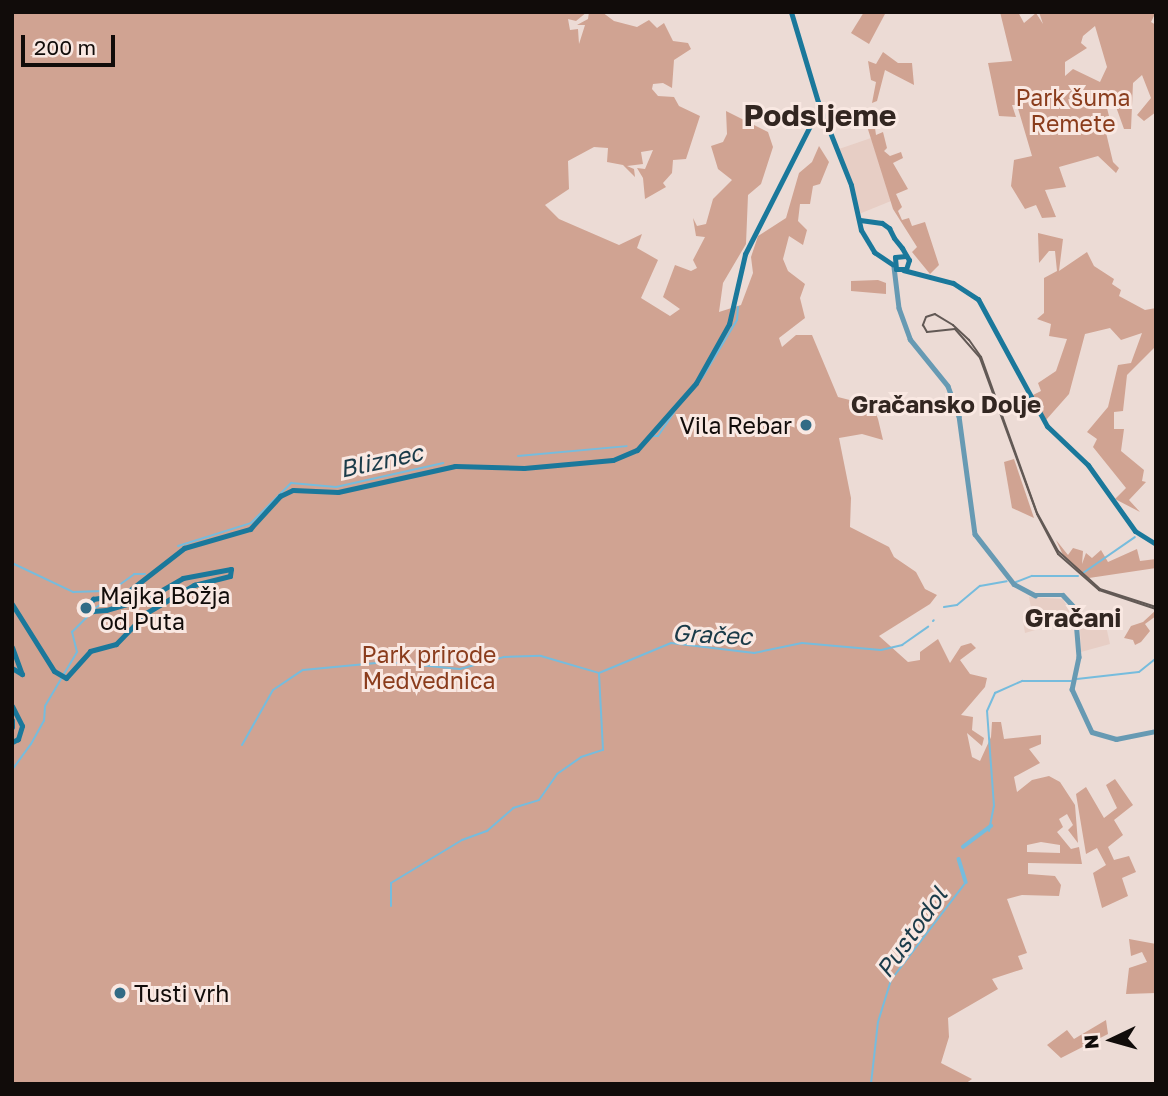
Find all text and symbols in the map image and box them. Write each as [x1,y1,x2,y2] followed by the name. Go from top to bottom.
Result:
[24,21,119,65] scale bar
[34,34,96,60] text: 200 m
[1016,83,1130,137] park label: Park šuma Remete
[744,97,896,133] district label: Podsljeme
[851,390,1041,418] district label: Gračansko Dolje
[679,411,792,439] place label: Vila Rebar
[798,417,814,433] marker: Vila Rebar
[337,437,425,483] water label: Bliznec
[100,581,231,635] place label: Majka Božja od Puta
[78,600,94,616] marker: Majka Božja od Puta
[1025,602,1121,634] district label: Gračani
[671,618,753,650] water label: Gračec
[362,640,496,694] park label: Park prirode Medvednica
[869,881,953,983] water label: Pustodol
[134,979,229,1007] place label: Tusti vrh
[112,985,128,1001] marker: Tusti vrh
[1077,1005,1147,1075] north arrow
[1078,1034,1103,1050] text: N

